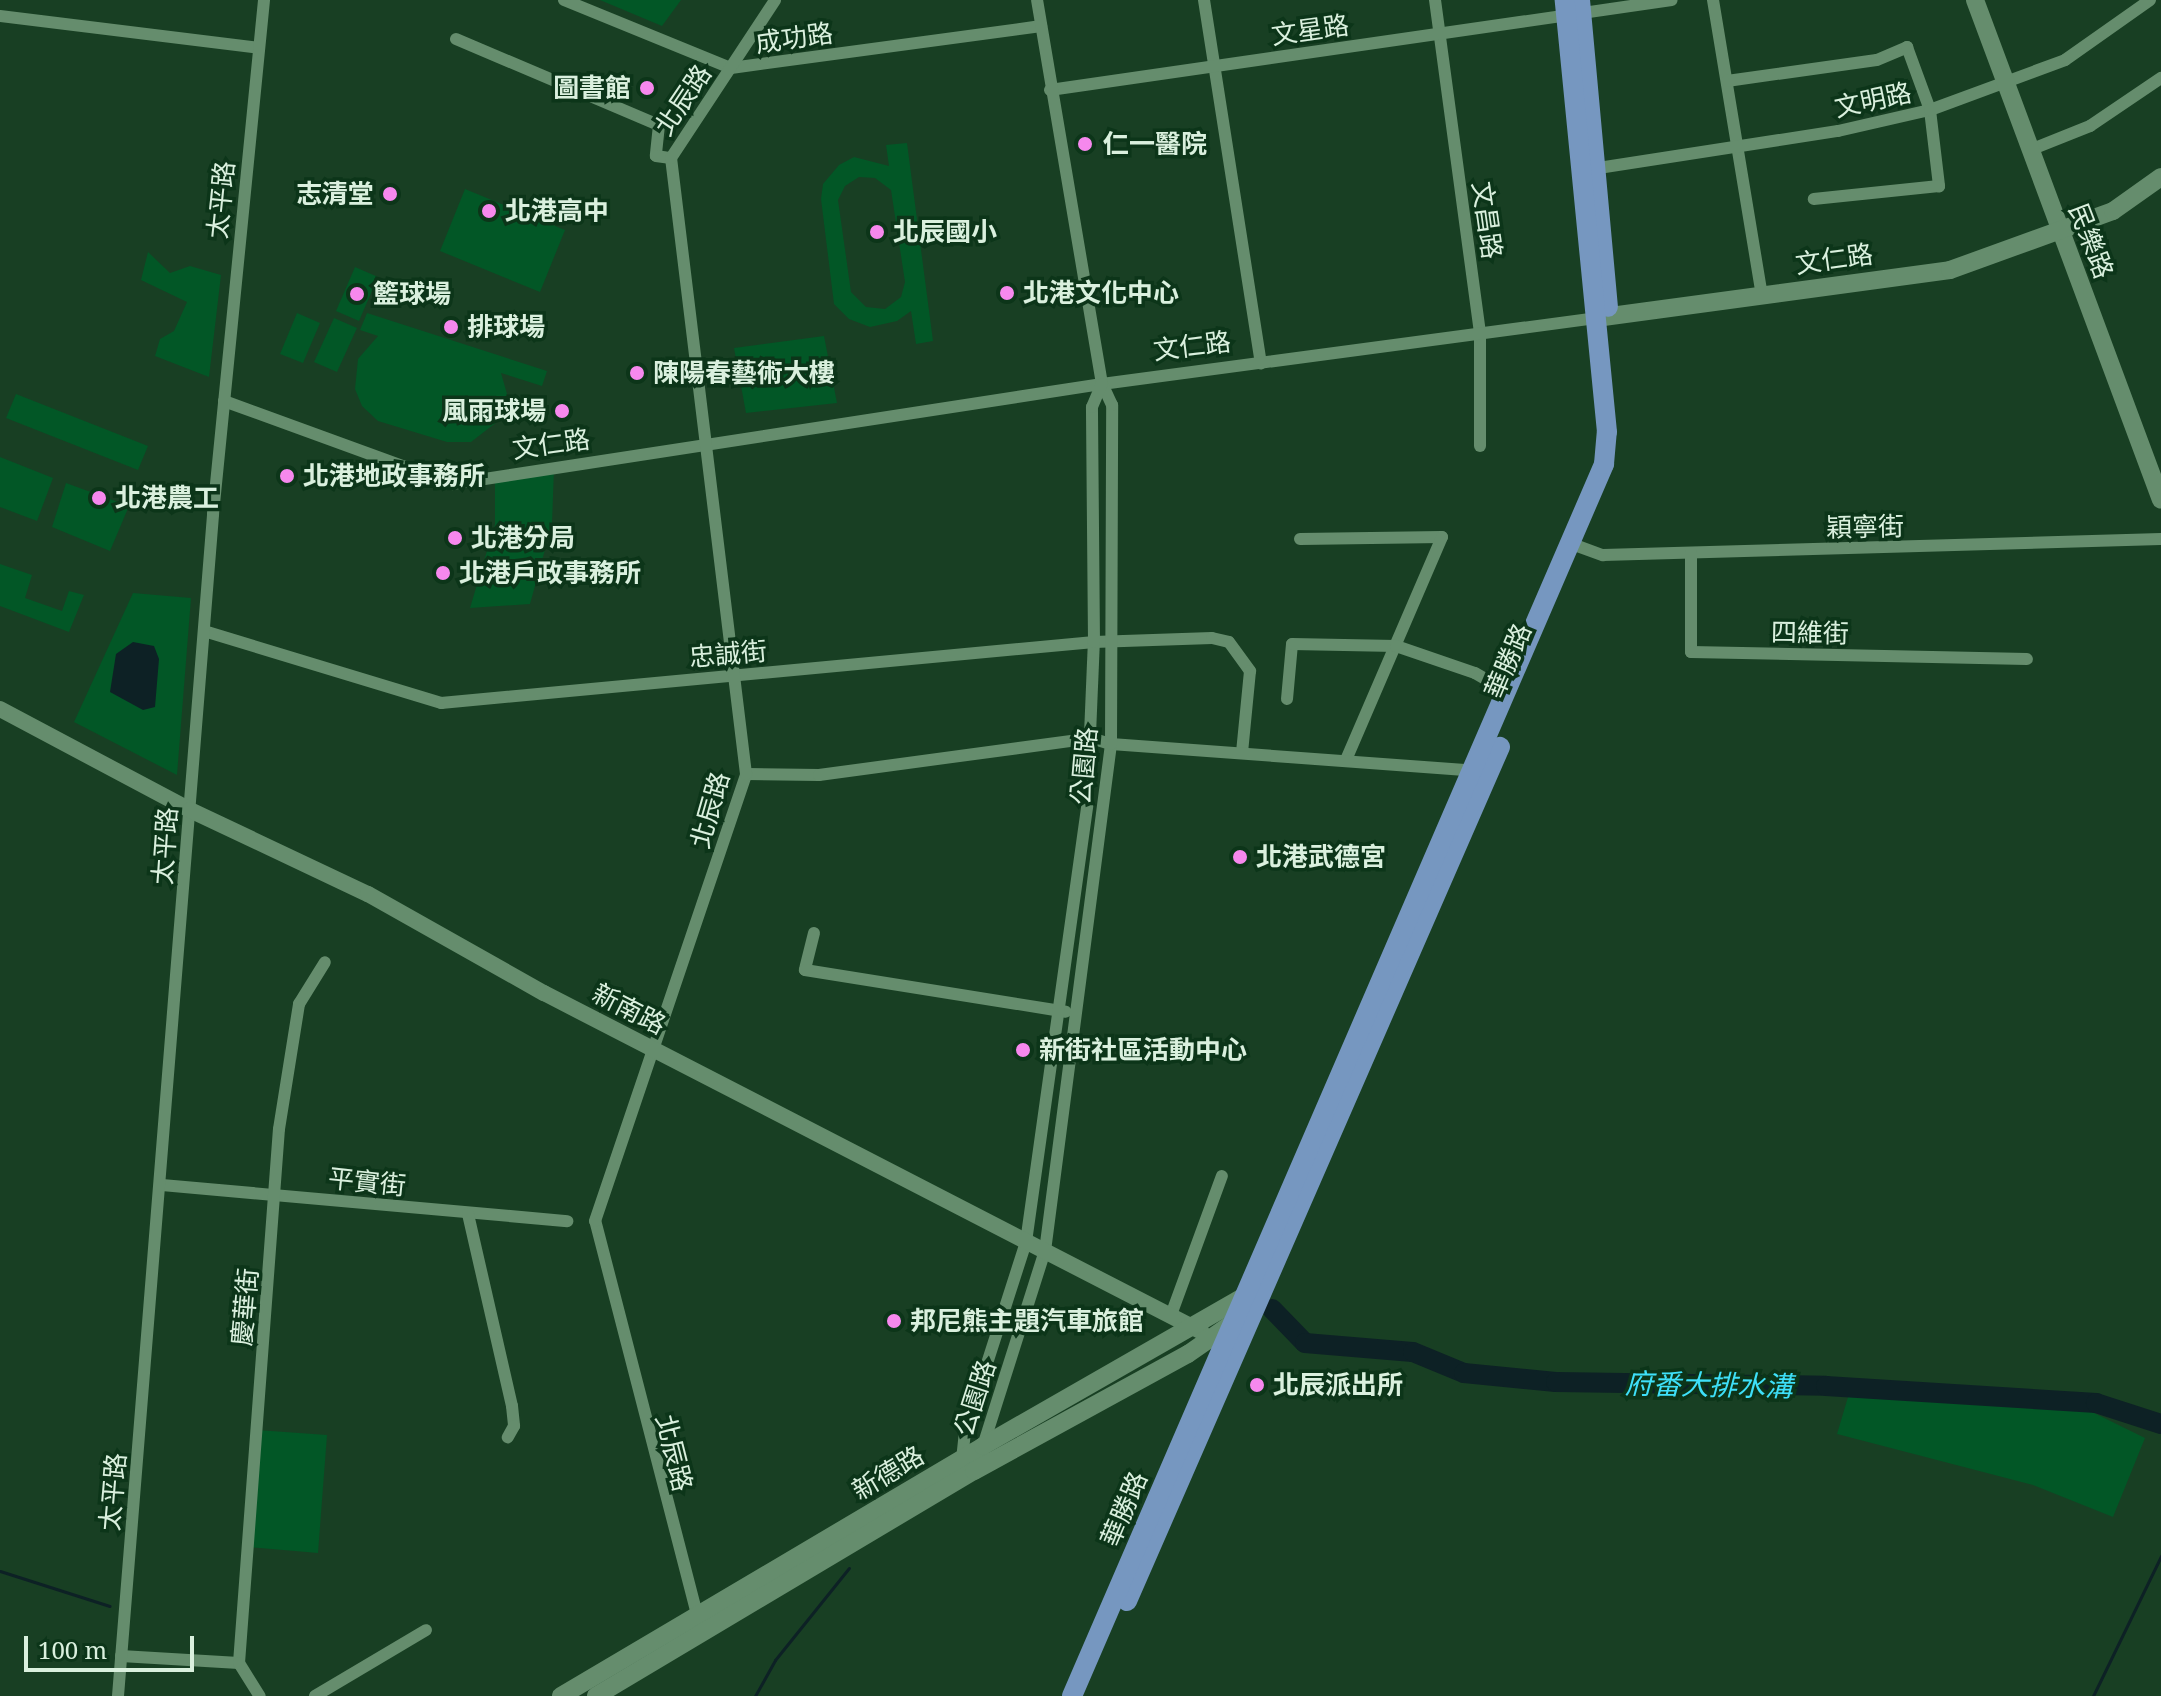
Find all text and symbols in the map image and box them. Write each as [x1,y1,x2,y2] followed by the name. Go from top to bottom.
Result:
[1269,9,1351,51] street label: 文星路
[753,17,835,59] street label: 成功路
[648,59,718,141] street label: 北辰路
[553,72,631,104] place label: 圖書館
[1832,77,1914,123] street label: 文明路
[638,79,656,97] marker: 圖書館
[1103,128,1207,160] place label: 仁一醫院
[1074,133,1096,155] marker: 仁一醫院
[201,160,241,240] street label: 太平路
[296,178,374,210] place label: 志清堂
[1466,179,1508,261] street label: 文昌路
[381,185,399,203] marker: 志清堂
[505,195,609,227] place label: 北港高中
[2062,199,2120,283] street label: 民樂路
[480,202,498,220] marker: 北港高中
[893,216,997,248] place label: 北辰國小
[868,223,886,241] marker: 北辰國小
[1793,238,1875,280] street label: 文仁路
[1023,277,1179,309] place label: 北港文化中心
[373,278,451,310] place label: 籃球場
[998,284,1016,302] marker: 北港文化中心
[348,285,366,303] marker: 籃球場
[467,311,545,343] place label: 排球場
[442,318,460,336] marker: 排球場
[1151,326,1233,366] street label: 文仁路
[653,357,835,389] place label: 陳陽春藝術大樓
[628,364,646,382] marker: 陳陽春藝術大樓
[442,395,546,427] place label: 風雨球場
[553,402,571,420] marker: 風雨球場
[510,423,592,465] street label: 文仁路
[303,460,485,492] place label: 北港地政事務所
[278,467,296,485] marker: 北港地政事務所
[115,482,219,514] place label: 北港農工
[90,489,108,507] marker: 北港農工
[1826,511,1904,543] street label: 穎寧街
[471,522,575,554] place label: 北港分局
[446,529,464,547] marker: 北港分局
[459,557,641,589] place label: 北港戶政事務所
[434,564,452,582] marker: 北港戶政事務所
[1771,617,1849,649] street label: 四維街
[1478,619,1538,703] street label: 華勝路
[688,635,768,673] street label: 忠誠街
[1065,726,1103,806] street label: 公園路
[684,768,736,852] street label: 北辰路
[147,806,183,886] street label: 太平路
[1256,841,1386,873] place label: 北港武德宮
[1231,848,1249,866] marker: 北港武德宮
[587,977,671,1041] street label: 新南路
[1039,1034,1247,1066] place label: 新街社區活動中心
[1014,1041,1032,1059] marker: 新街社區活動中心
[327,1162,407,1202] street label: 平實街
[226,1267,264,1347] street label: 慶華街
[910,1305,1144,1337] place label: 邦尼熊主題汽車旅館
[885,1312,903,1330] marker: 邦尼熊主題汽車旅館
[948,1356,1002,1440] street label: 公園路
[1625,1366,1793,1402] water label: 府番大排水溝
[1273,1369,1403,1401] place label: 北辰派出所
[1248,1376,1266,1394] marker: 北辰派出所
[649,1411,699,1495] street label: 北辰路
[847,1440,929,1506] street label: 新德路
[94,1452,132,1532] street label: 太平路
[1094,1467,1154,1551] street label: 華勝路
[28,1620,198,1670] scale bar
[38,1633,107,1666] text: 100 m

